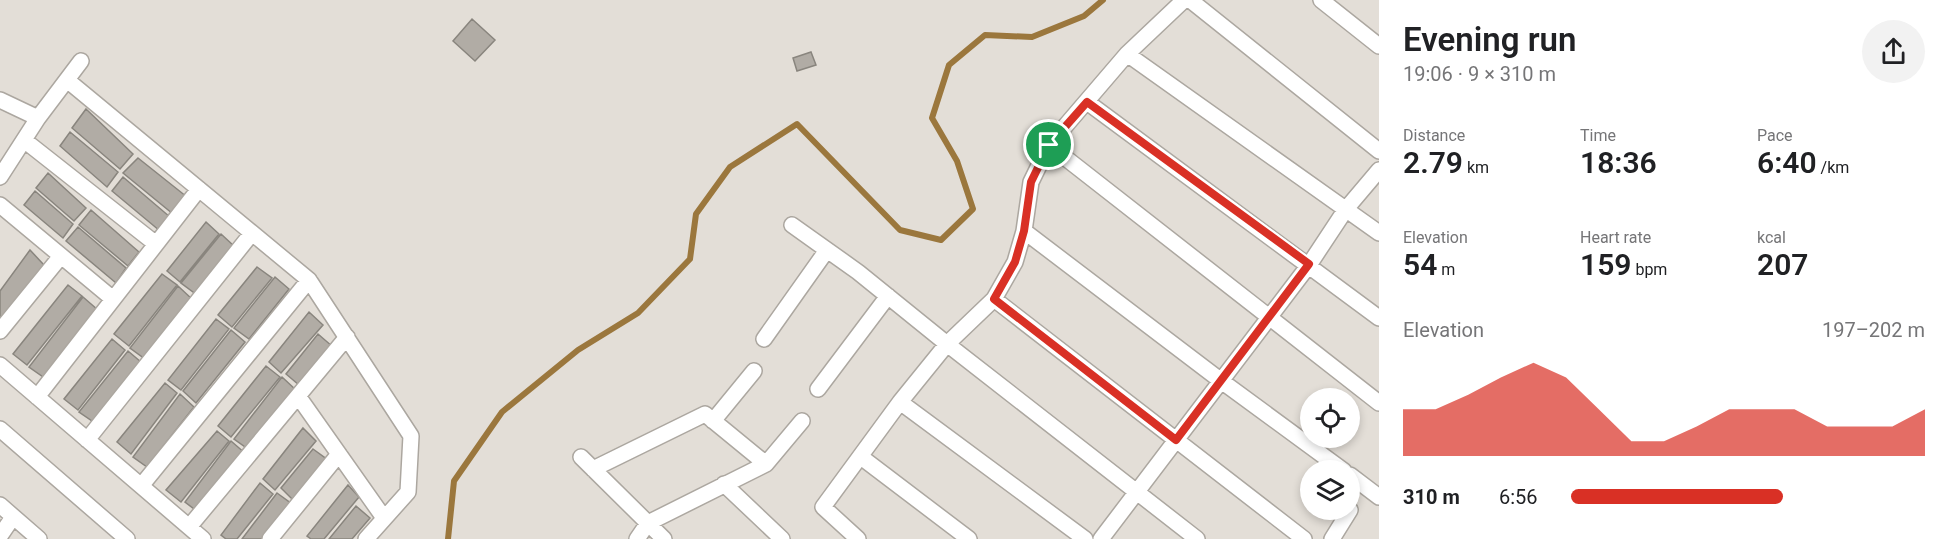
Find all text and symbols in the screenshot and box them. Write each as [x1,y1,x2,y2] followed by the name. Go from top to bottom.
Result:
[1403,20,1576,59] text: Evening run
[1862,20,1925,83] button: share
[1403,62,1556,86] text: 19:06 · 9 × 310 m
[1023,119,1074,170] pin
[1403,126,1465,145] text: Distance
[1580,126,1616,145] text: Time
[1757,126,1793,145] text: Pace
[1032,128,1065,161] icon: arrive
[1403,145,1463,180] text: 2.79
[1580,145,1657,180] text: 18:36
[1757,145,1817,180] text: 6:40
[1463,158,1489,177] text: km
[1817,158,1849,177] text: /km
[1403,228,1468,247] text: Elevation
[1580,228,1651,247] text: Heart rate
[1757,228,1786,247] text: kcal
[1403,247,1437,282] text: 54
[1580,247,1631,282] text: 159
[1757,247,1808,282] text: 207
[1437,260,1455,279] text: m
[1631,260,1667,279] text: bpm
[1403,318,1484,342] text: Elevation
[1822,318,1925,342] text: 197–202 m
[1300,388,1360,520] map controls
[1300,388,1360,448] button: locate
[1300,460,1360,520] button: layers
[1403,485,1460,509] text: 310 m
[1499,485,1538,509] text: 6:56

